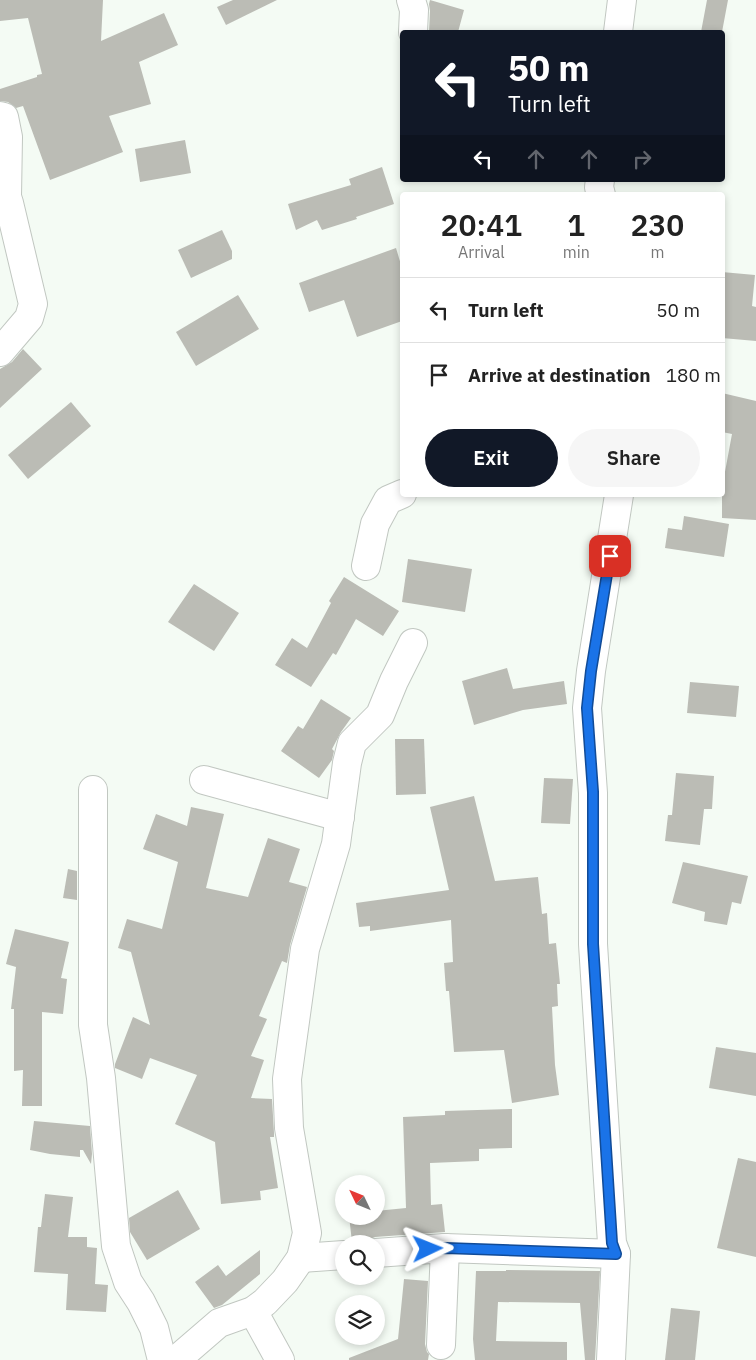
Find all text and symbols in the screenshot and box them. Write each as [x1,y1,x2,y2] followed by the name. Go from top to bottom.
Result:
[508,45,590,91] text: 50 m
[425,50,490,115] icon: left
[508,89,591,118] text: Turn left
[469,145,497,173] icon: left
[522,145,550,173] icon: ahead
[575,145,603,173] icon: ahead
[628,145,656,173] icon: right
[441,205,522,244] text: 20:41
[567,205,585,244] text: 1
[630,205,684,244] text: 230
[458,242,505,262] text: Arrival
[563,242,590,262] text: min
[650,242,664,262] text: m
[425,296,453,324] icon: left
[468,298,544,322] text: Turn left
[656,298,700,322] text: 50 m
[425,361,453,389] icon: arrive
[468,363,651,387] text: Arrive at destination
[666,363,721,387] text: 180 m
[425,429,558,487] button: Exit
[568,429,700,487] button: Share
[589,535,631,577] pin
[596,542,624,570] icon: arrive
[335,1175,385,1225] north arrow
[335,1175,385,1345] map controls
[401,1222,453,1274] position arrow
[335,1235,385,1285] button: search
[335,1295,385,1345] button: layers

